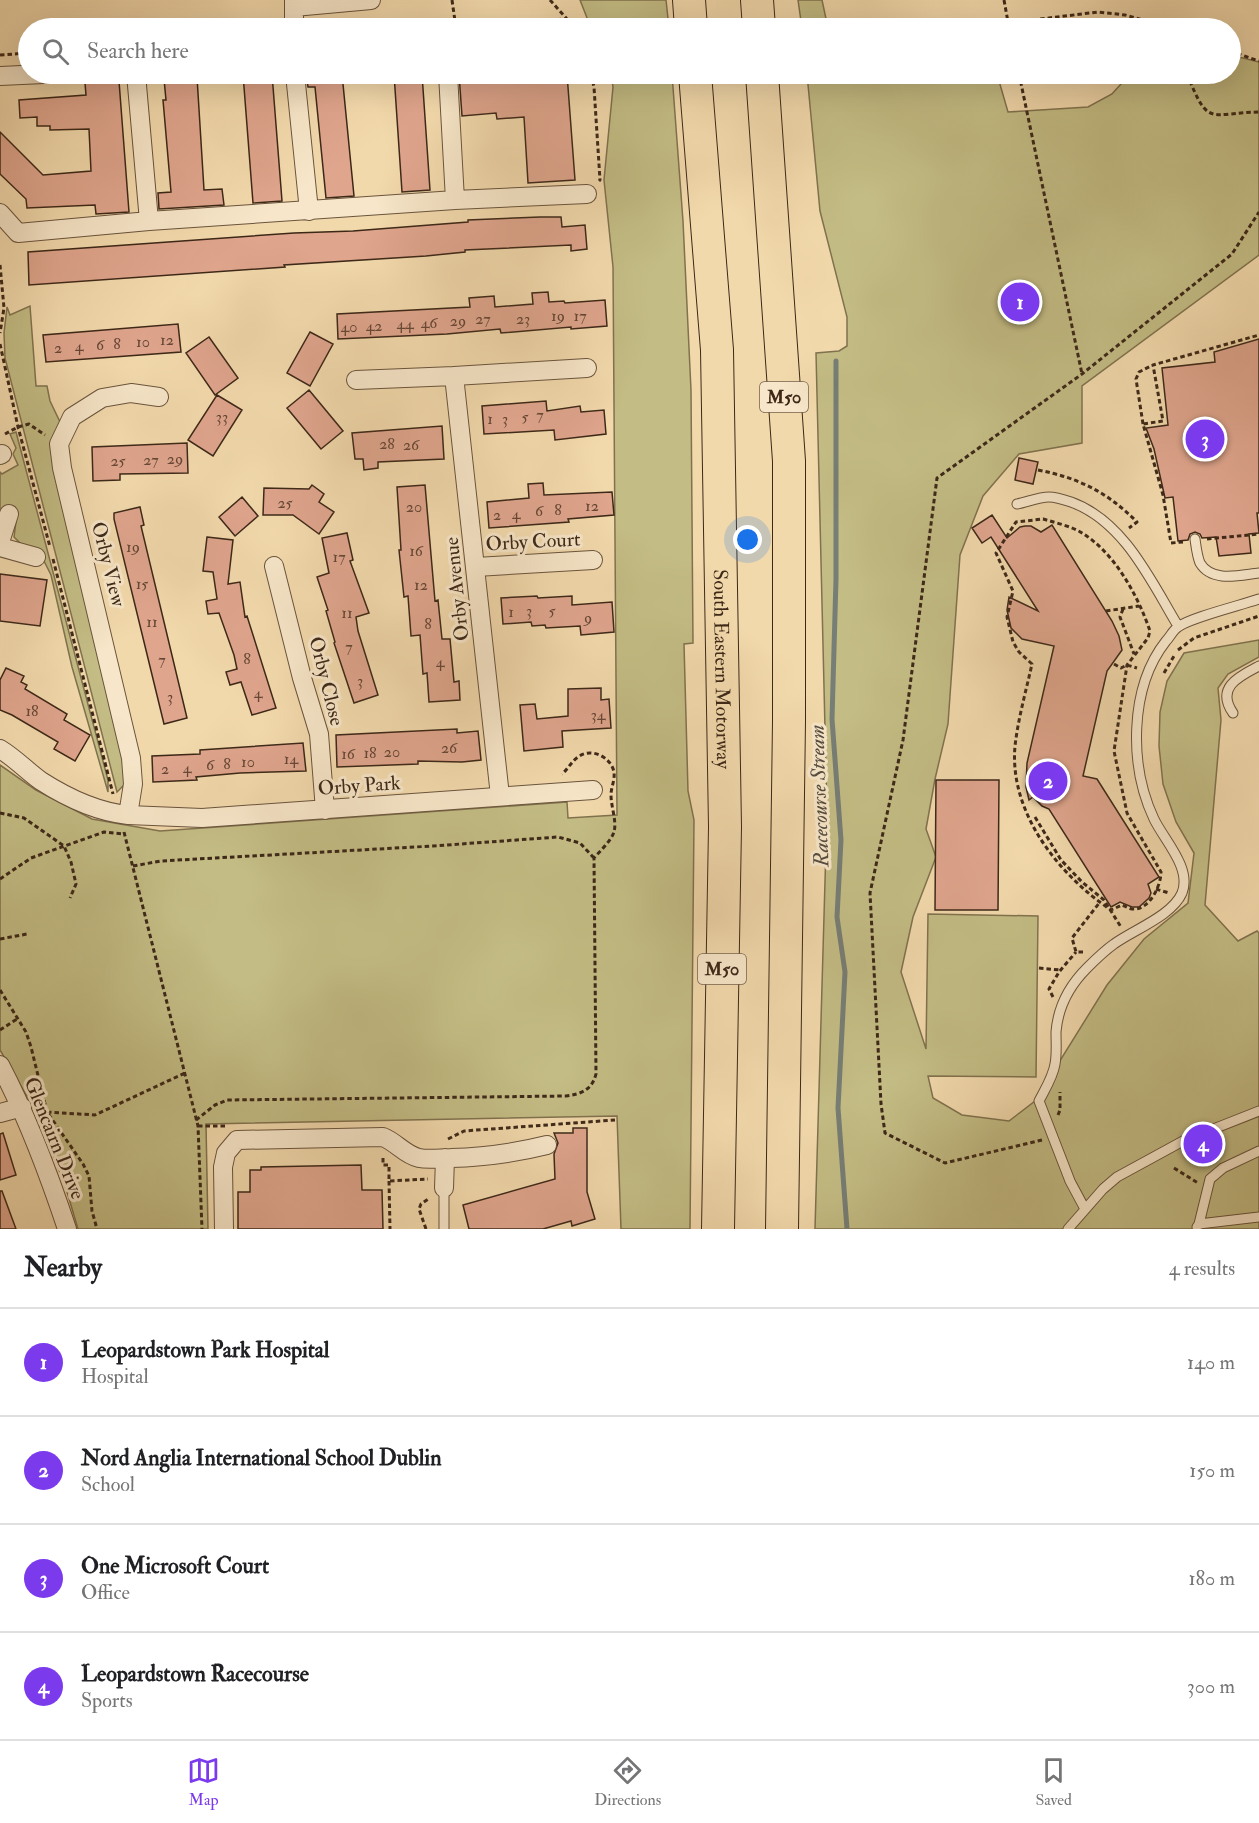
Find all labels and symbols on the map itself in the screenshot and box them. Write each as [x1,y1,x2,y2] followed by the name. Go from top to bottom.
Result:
[1000,280,1040,324] pin: 1
[551,306,565,326] house number: 19
[573,306,587,326] house number: 17
[475,309,491,329] house number: 27
[516,309,530,329] house number: 23
[450,311,466,331] house number: 29
[421,313,438,333] house number: 46
[396,314,415,334] house number: 44
[366,316,382,336] house number: 42
[341,317,357,337] house number: 40
[160,330,174,350] house number: 12
[136,332,150,352] house number: 10
[113,334,121,354] house number: 8
[96,335,105,355] house number: 6
[75,336,85,356] house number: 4
[54,338,62,358] house number: 2
[760,382,808,412] road number: M50
[536,405,544,425] house number: 7
[216,407,228,427] house number: 33
[521,407,529,427] house number: 5
[487,409,493,429] house number: 1
[502,409,508,429] house number: 3
[1186,416,1224,462] pin: 3
[379,434,395,454] house number: 28
[403,435,420,455] house number: 26
[167,449,183,469] house number: 29
[143,450,159,470] house number: 27
[110,451,126,471] house number: 25
[277,493,293,513] house number: 25
[585,496,599,516] house number: 12
[406,497,422,517] house number: 20
[554,500,562,520] house number: 8
[535,501,544,521] house number: 6
[512,504,522,524] house number: 4
[493,505,501,525] house number: 2
[86,519,131,610] street label: Orby View
[733,525,762,554] your location
[485,527,582,556] street label: Orby Court
[439,536,474,642] street label: Orby Avenue
[126,537,140,557] house number: 19
[409,541,424,561] house number: 16
[332,547,346,567] house number: 17
[708,569,736,770] street label: South Eastern Motorway
[136,574,148,594] house number: 15
[414,575,428,595] house number: 12
[526,601,532,621] house number: 3
[548,601,556,621] house number: 5
[508,602,514,622] house number: 1
[341,603,353,623] house number: 11
[583,608,592,628] house number: 9
[146,612,158,632] house number: 11
[424,614,432,634] house number: 8
[303,634,350,728] street label: Orby Close
[345,637,353,657] house number: 7
[243,649,251,669] house number: 8
[158,650,166,670] house number: 7
[436,652,446,672] house number: 4
[357,671,363,691] house number: 3
[254,683,264,703] house number: 4
[167,687,173,707] house number: 3
[25,701,39,721] house number: 18
[591,705,607,725] house number: 34
[804,724,836,869] water label: Racecourse Stream
[441,738,458,758] house number: 26
[384,742,400,762] house number: 20
[363,743,377,763] house number: 18
[341,744,356,764] house number: 16
[284,749,300,769] house number: 14
[241,752,255,772] house number: 10
[223,754,231,774] house number: 8
[206,755,215,775] house number: 6
[183,758,193,778] house number: 4
[1028,758,1068,804] pin: 2
[161,759,169,779] house number: 2
[317,770,402,801] street label: Orby Park
[698,954,746,984] road number: M50
[19,1073,90,1203] street label: Glencairn Drive
[1184,1122,1222,1166] pin: 4

